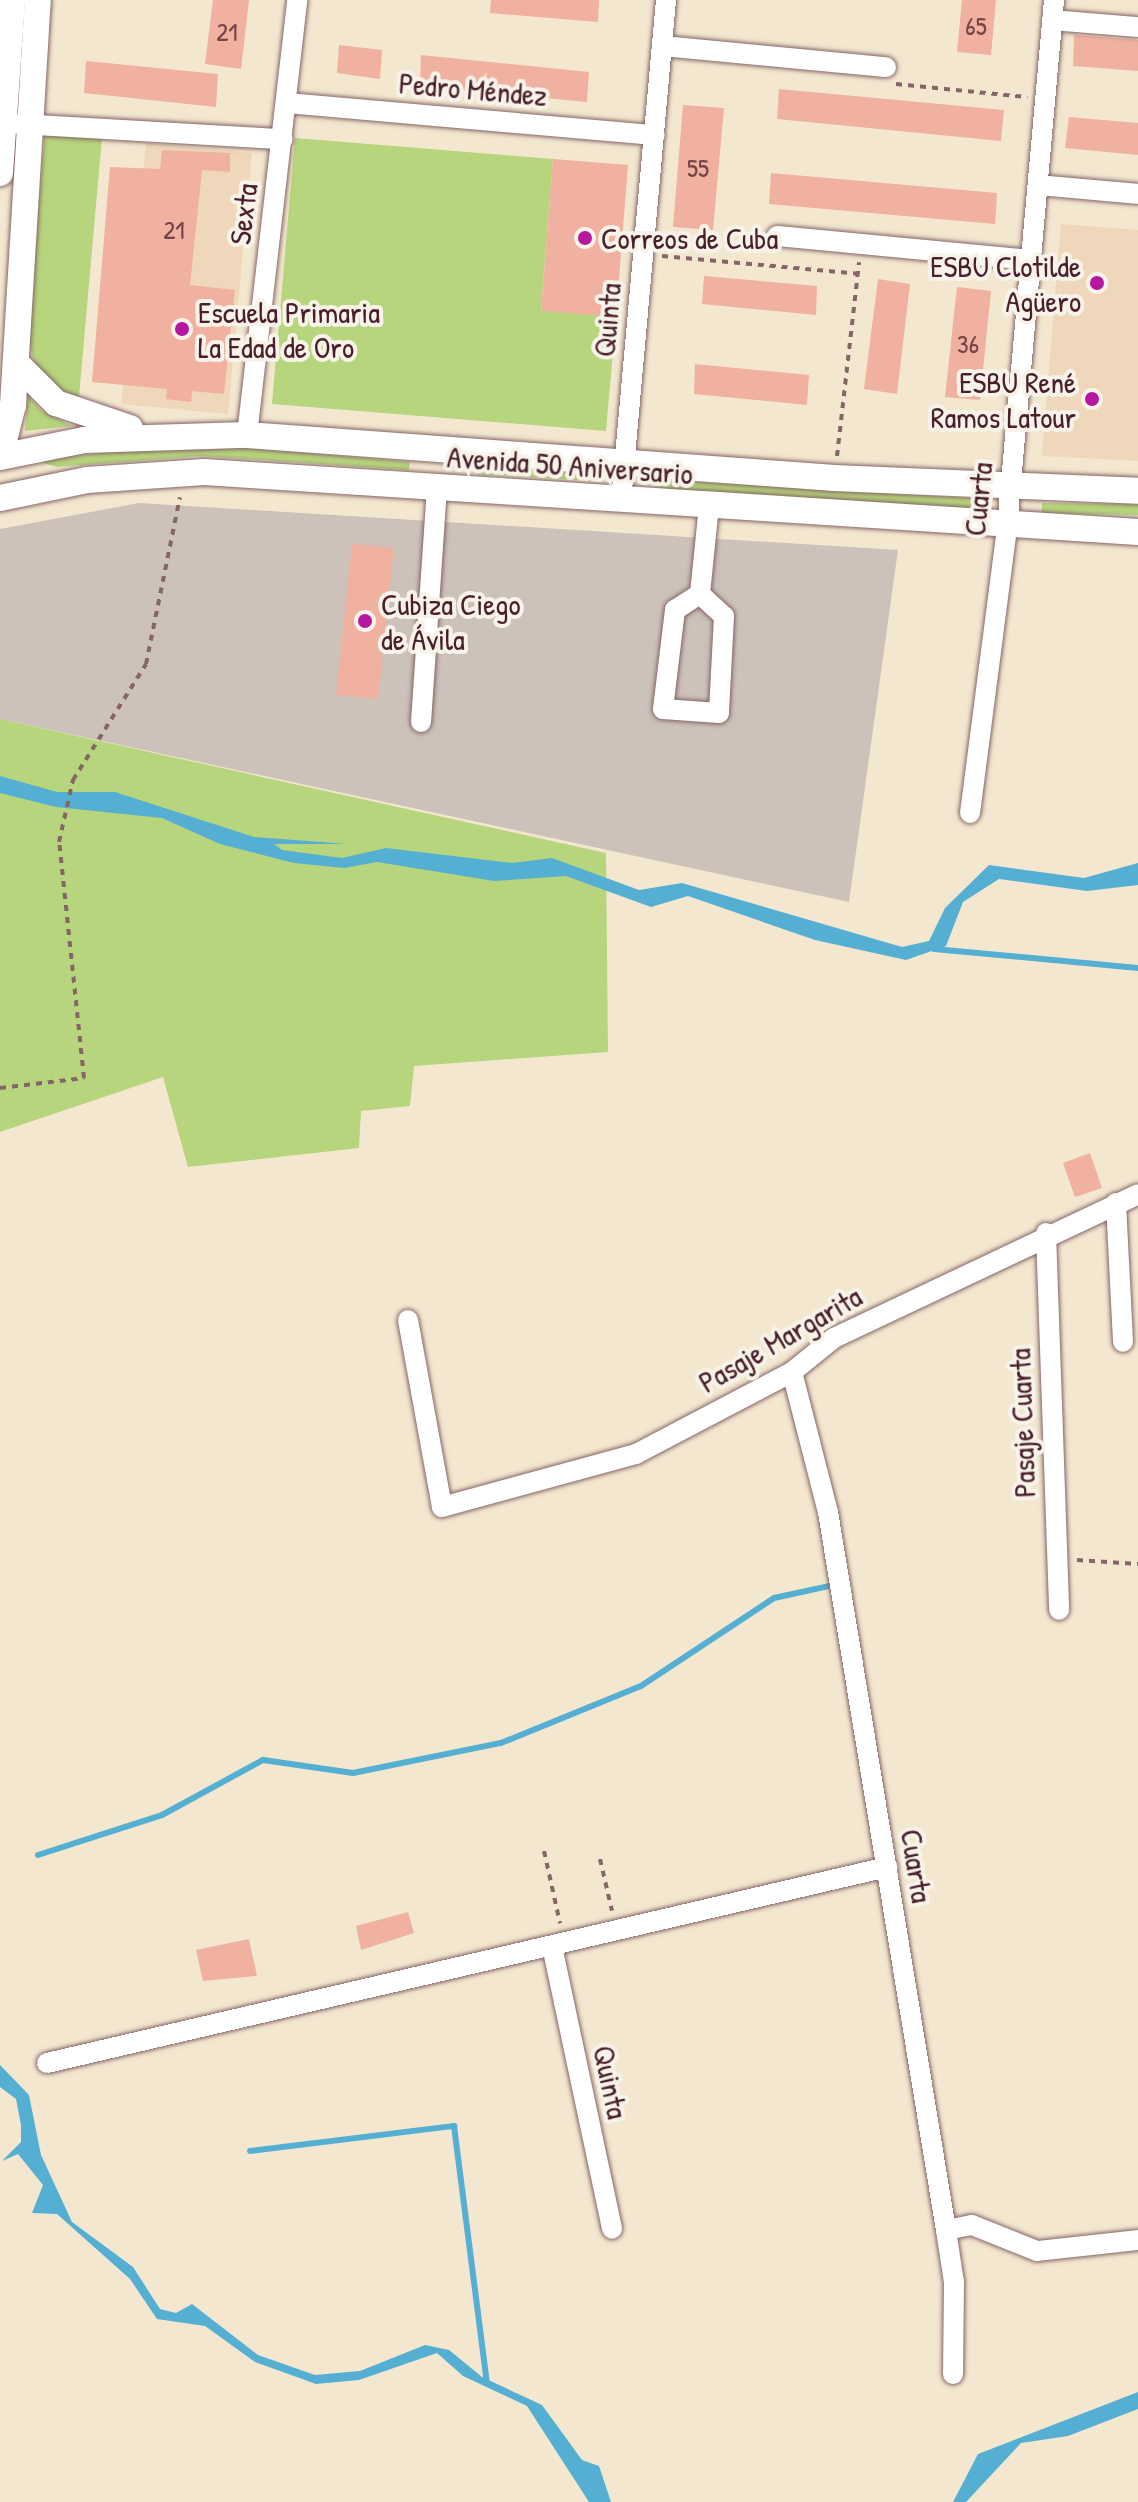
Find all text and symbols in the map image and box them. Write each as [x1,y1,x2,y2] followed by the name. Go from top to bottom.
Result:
[965,10,987,42] house number: 65
[216,16,238,48] house number: 21
[397,65,549,113] street label: Pedro Méndez
[687,152,709,184] house number: 55
[221,181,265,247] street label: Sexta
[163,214,185,246] house number: 21
[601,220,778,256] place label: Correos de Cuba
[576,229,594,247] marker: Correos de Cuba
[930,248,1081,318] place label: ESBU Clotilde Agüero
[1088,274,1106,292] marker: ESBU Clotilde Agüero
[586,282,628,358] street label: Quinta
[198,294,380,364] place label: Escuela Primaria La Edad de Oro
[173,320,191,338] marker: Escuela Primaria La Edad de Oro
[957,328,979,360] house number: 36
[931,364,1076,434] place label: ESBU René Ramos Latour
[1083,390,1101,408] marker: ESBU René Ramos Latour
[446,438,694,492] street label: Avenida 50 Aniversario
[956,460,1000,538] street label: Cuarta
[381,586,521,656] place label: Cubiza Ciego de Ávila
[356,612,374,630] marker: Cubiza Ciego de Ávila
[692,1278,868,1400] street label: Pasaje Margarita
[1001,1348,1043,1498] street label: Pasaje Cuarta
[893,1827,941,1905] street label: Cuarta
[586,2042,636,2122] street label: Quinta

